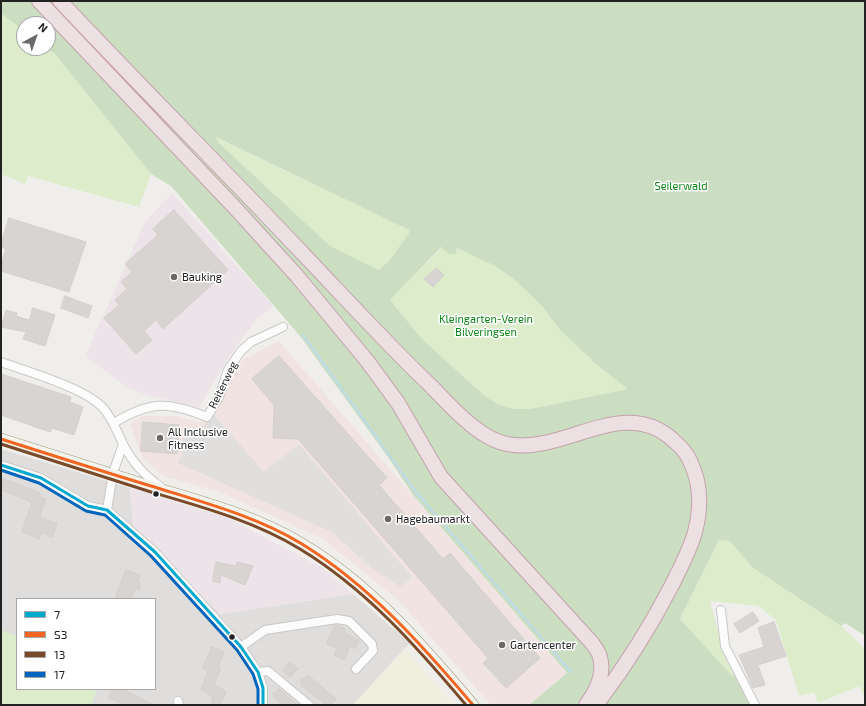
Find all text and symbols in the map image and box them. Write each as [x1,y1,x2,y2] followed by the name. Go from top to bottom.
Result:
[16,16,56,56] north arrow
[36,20,51,35] text: N
[654,179,708,193] park label: Seilerwald
[182,270,222,284] place label: Bauking
[169,272,179,282] marker: Bauking
[439,312,533,338] park label: Kleingarten-Verein Bilveringsen
[206,359,240,411] street label: Reiterweg
[168,425,228,451] place label: All Inclusive Fitness
[155,433,165,443] marker: All Inclusive Fitness
[151,489,161,499] unlabelled marker
[396,512,470,526] place label: Hagebaumarkt
[383,514,393,524] marker: Hagebaumarkt
[16,598,156,690] legend
[54,607,60,621] text: 7
[54,627,67,641] text: S3
[227,632,237,642] unlabelled marker
[510,638,576,652] place label: Gartencenter
[497,640,507,650] marker: Gartencenter
[54,647,65,661] text: 13
[54,667,65,681] text: 17

